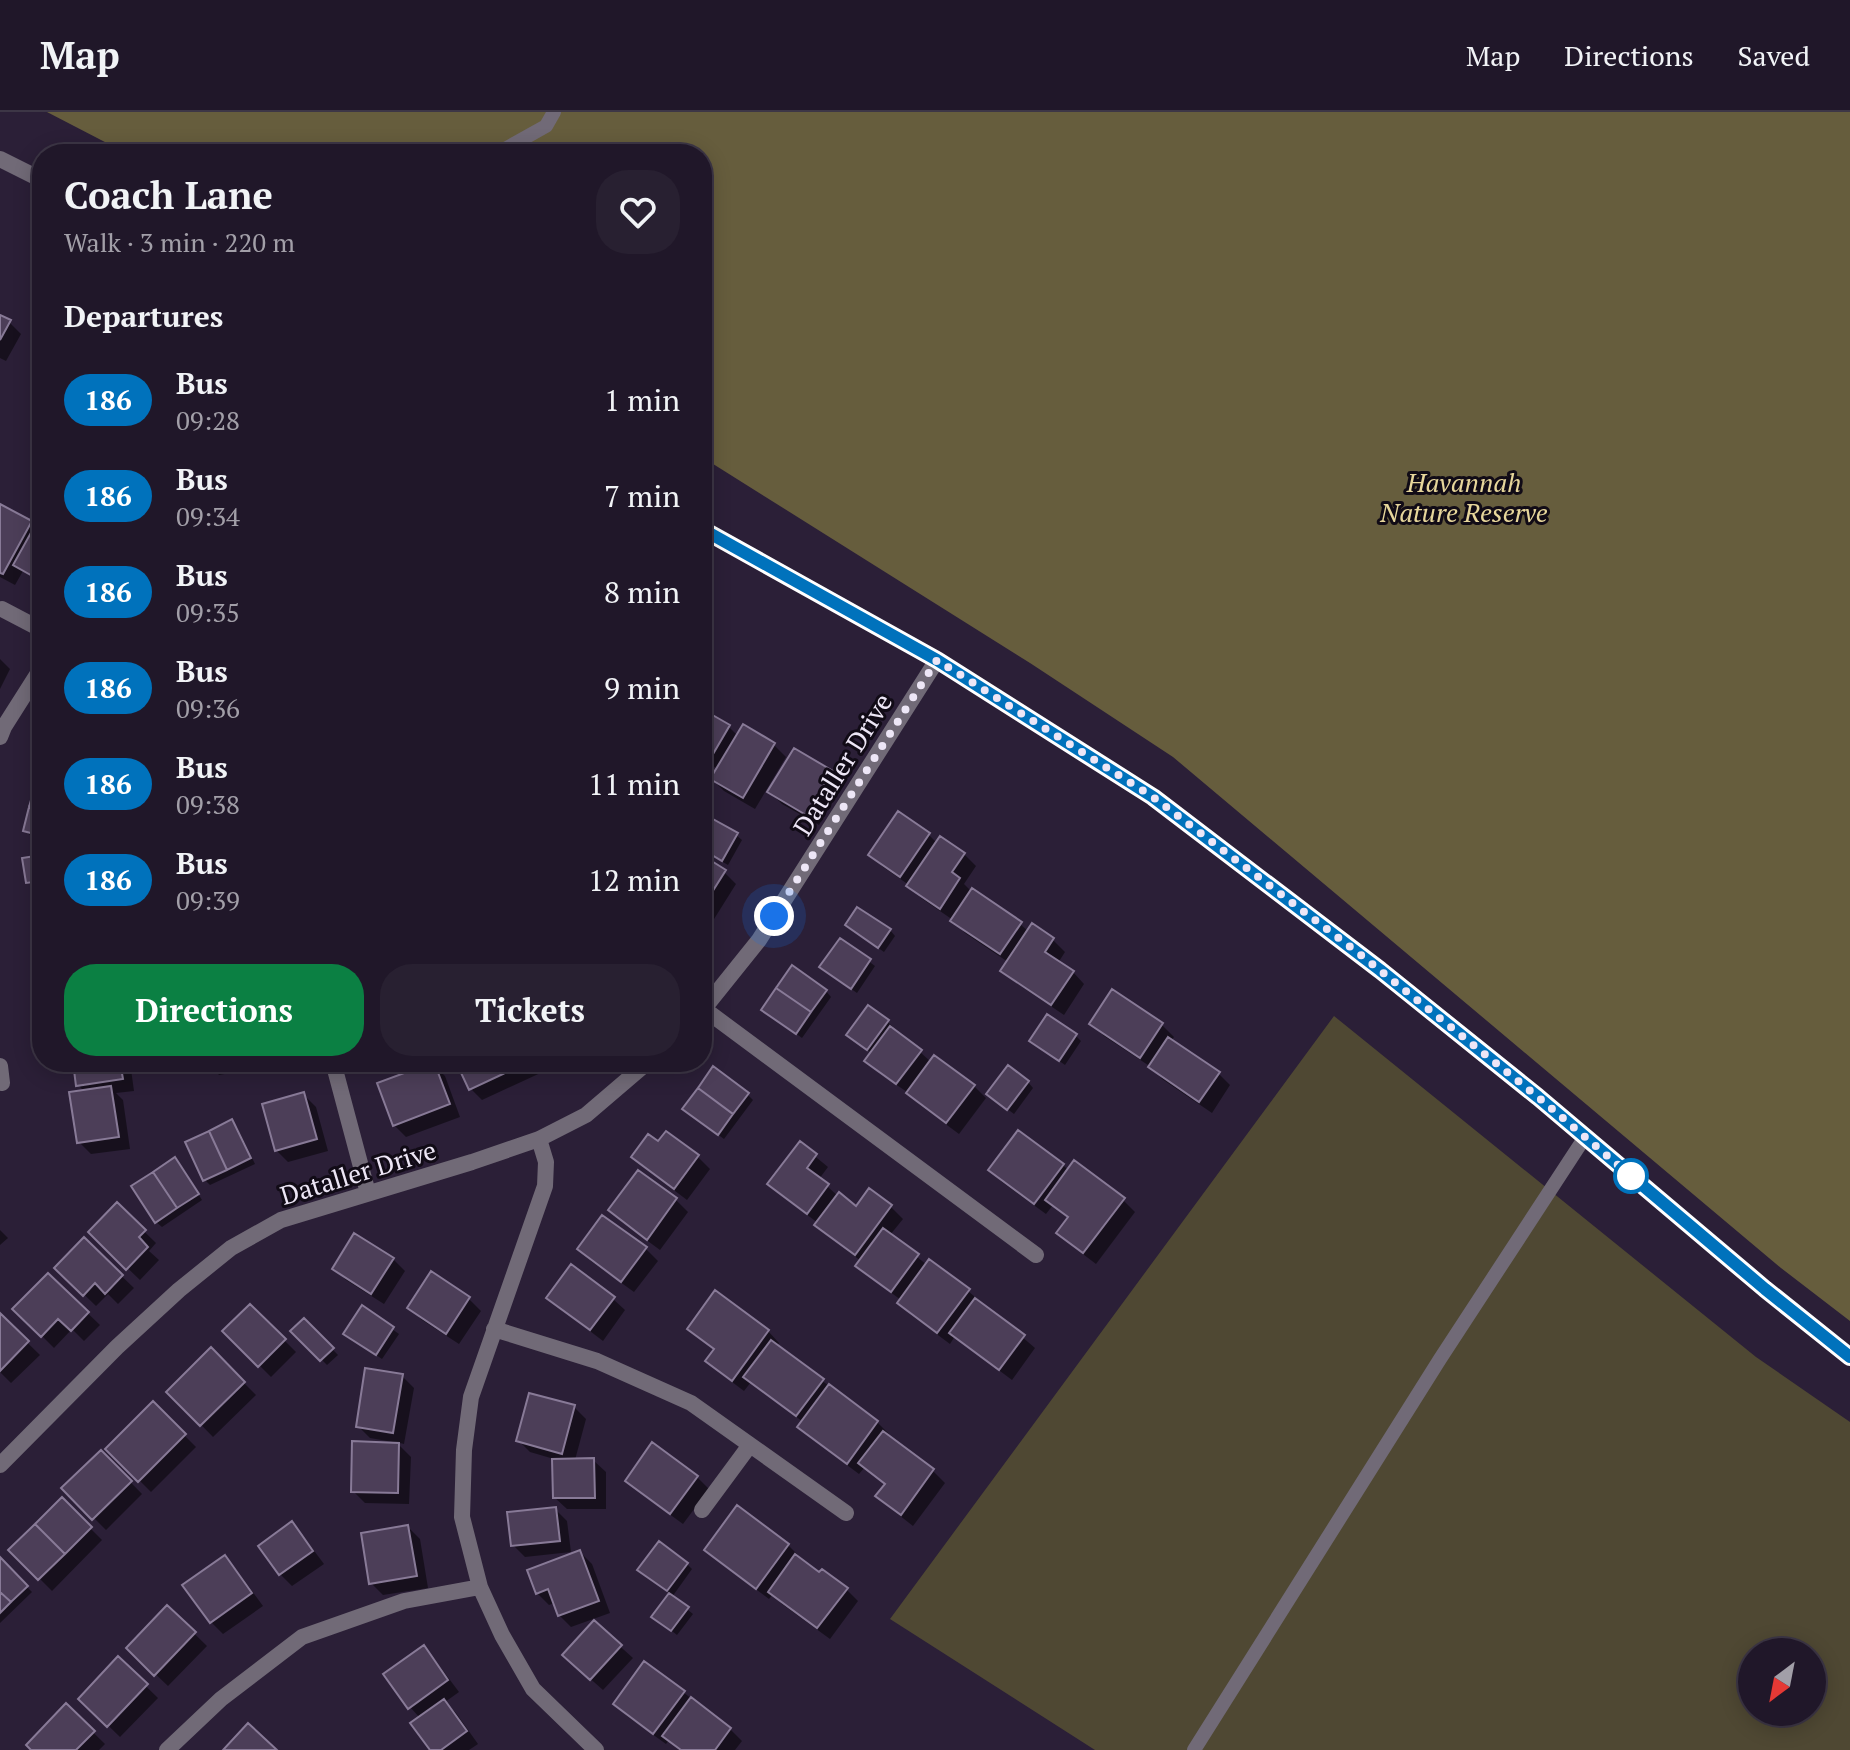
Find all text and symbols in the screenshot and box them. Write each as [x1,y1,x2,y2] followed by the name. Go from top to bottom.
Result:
[40,30,120,80] text: Map
[1466,37,1520,74] text: Map
[1564,37,1694,74] text: Directions
[1738,37,1810,74] text: Saved
[64,170,273,220] text: Coach Lane
[596,170,680,254] button: heart
[64,225,295,259] text: Walk · 3 min · 220 m
[64,296,223,336] text: Departures
[176,363,228,403] text: Bus
[604,380,680,420] text: 1 min
[84,381,132,418] text: 186
[176,403,240,437] text: 09:28
[176,459,228,499] text: Bus
[1379,465,1548,529] park label: Havannah Nature Reserve
[604,476,680,516] text: 7 min
[84,477,132,514] text: 186
[176,499,240,533] text: 09:34
[176,555,228,595] text: Bus
[604,572,680,612] text: 8 min
[84,573,132,610] text: 186
[176,595,240,629] text: 09:35
[176,651,228,691] text: Bus
[604,668,680,708] text: 9 min
[84,669,132,706] text: 186
[785,687,899,841] street label: Dataller Drive
[176,691,240,725] text: 09:36
[176,747,228,787] text: Bus
[588,764,680,804] text: 11 min
[84,765,132,802] text: 186
[176,787,240,821] text: 09:38
[176,843,228,883] text: Bus
[588,860,680,900] text: 12 min
[84,861,132,898] text: 186
[176,883,240,917] text: 09:39
[754,896,794,936] your location
[64,964,364,1056] button: Directions
[380,964,680,1056] button: Tickets
[276,1132,440,1212] street label: Dataller Drive
[1614,1159,1648,1193] unlabelled marker
[1738,1638,1826,1726] north arrow
[1738,1638,1826,1726] map controls

